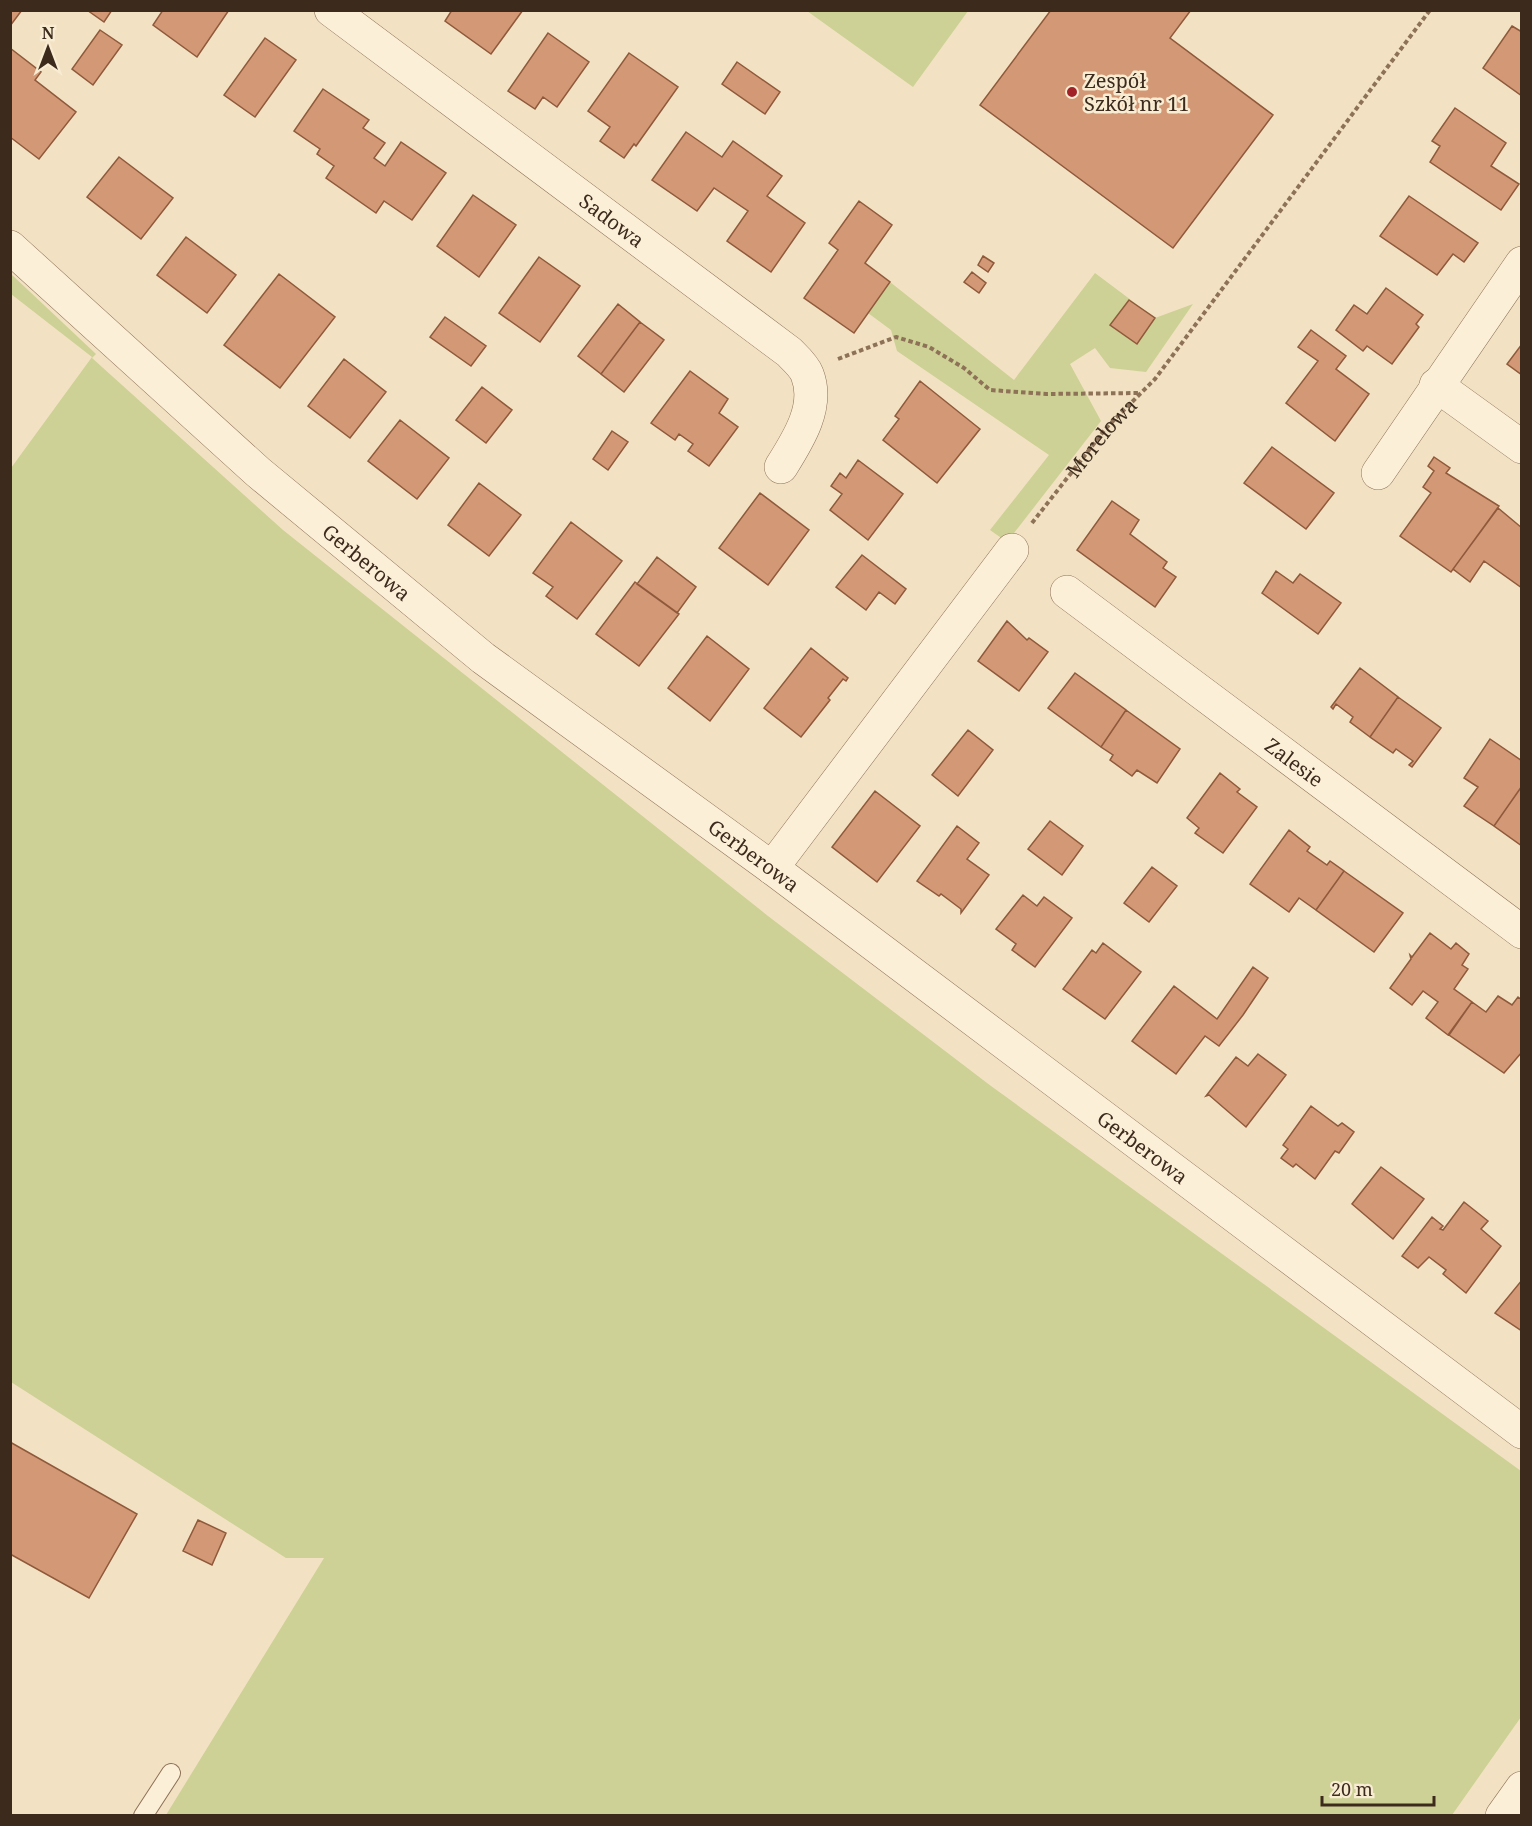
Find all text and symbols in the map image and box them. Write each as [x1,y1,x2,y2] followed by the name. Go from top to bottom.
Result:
[18,18,78,78] north arrow
[42,22,55,44] text: N
[1084,67,1190,117] place label: Zespół Szkół nr 11
[1065,85,1079,99] marker: Zespół Szkół nr 11
[574,187,650,253] street label: Sadowa
[1059,392,1142,483] street label: Morelowa
[317,517,417,606] street label: Gerberowa
[1260,731,1329,793] street label: Zalesie
[703,813,805,898] street label: Gerberowa
[1092,1104,1194,1190] street label: Gerberowa
[1322,1769,1434,1807] scale bar
[1331,1777,1373,1801] text: 20 m

